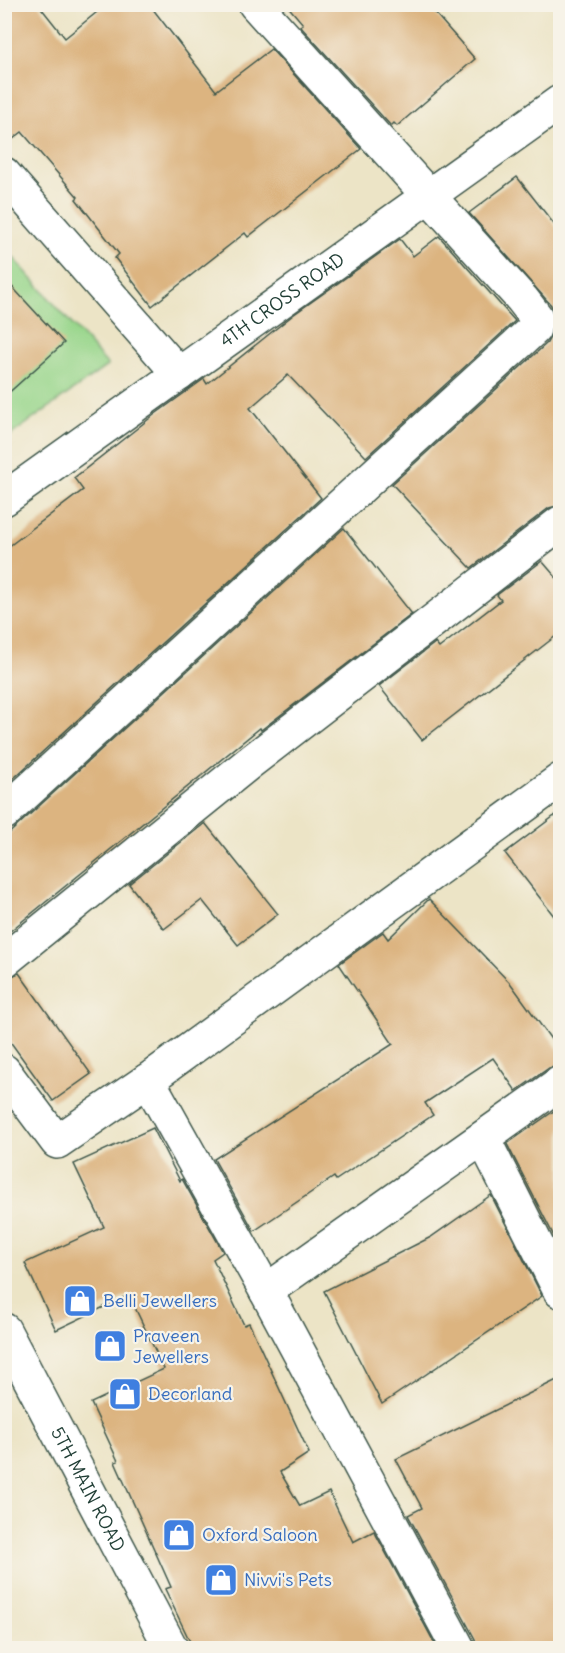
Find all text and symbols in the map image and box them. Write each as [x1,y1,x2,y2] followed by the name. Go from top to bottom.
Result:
[215,248,349,352] street label: 4TH CROSS ROAD
[62,1283,98,1319] shop icon: Belli Jewellers
[103,1289,217,1312] place label: Belli Jewellers
[133,1324,209,1368] place label: Praveen Jewellers
[92,1328,128,1364] shop icon: Praveen Jewellers
[107,1376,143,1412] shop icon: Decorland
[148,1382,233,1405] place label: Decorland
[46,1423,130,1555] street label: 5TH MAIN ROAD
[161,1517,197,1553] shop icon: Oxford Saloon
[202,1523,318,1546] place label: Oxford Saloon
[203,1562,239,1598] shop icon: Nivvi's Pets
[244,1568,332,1591] place label: Nivvi's Pets

